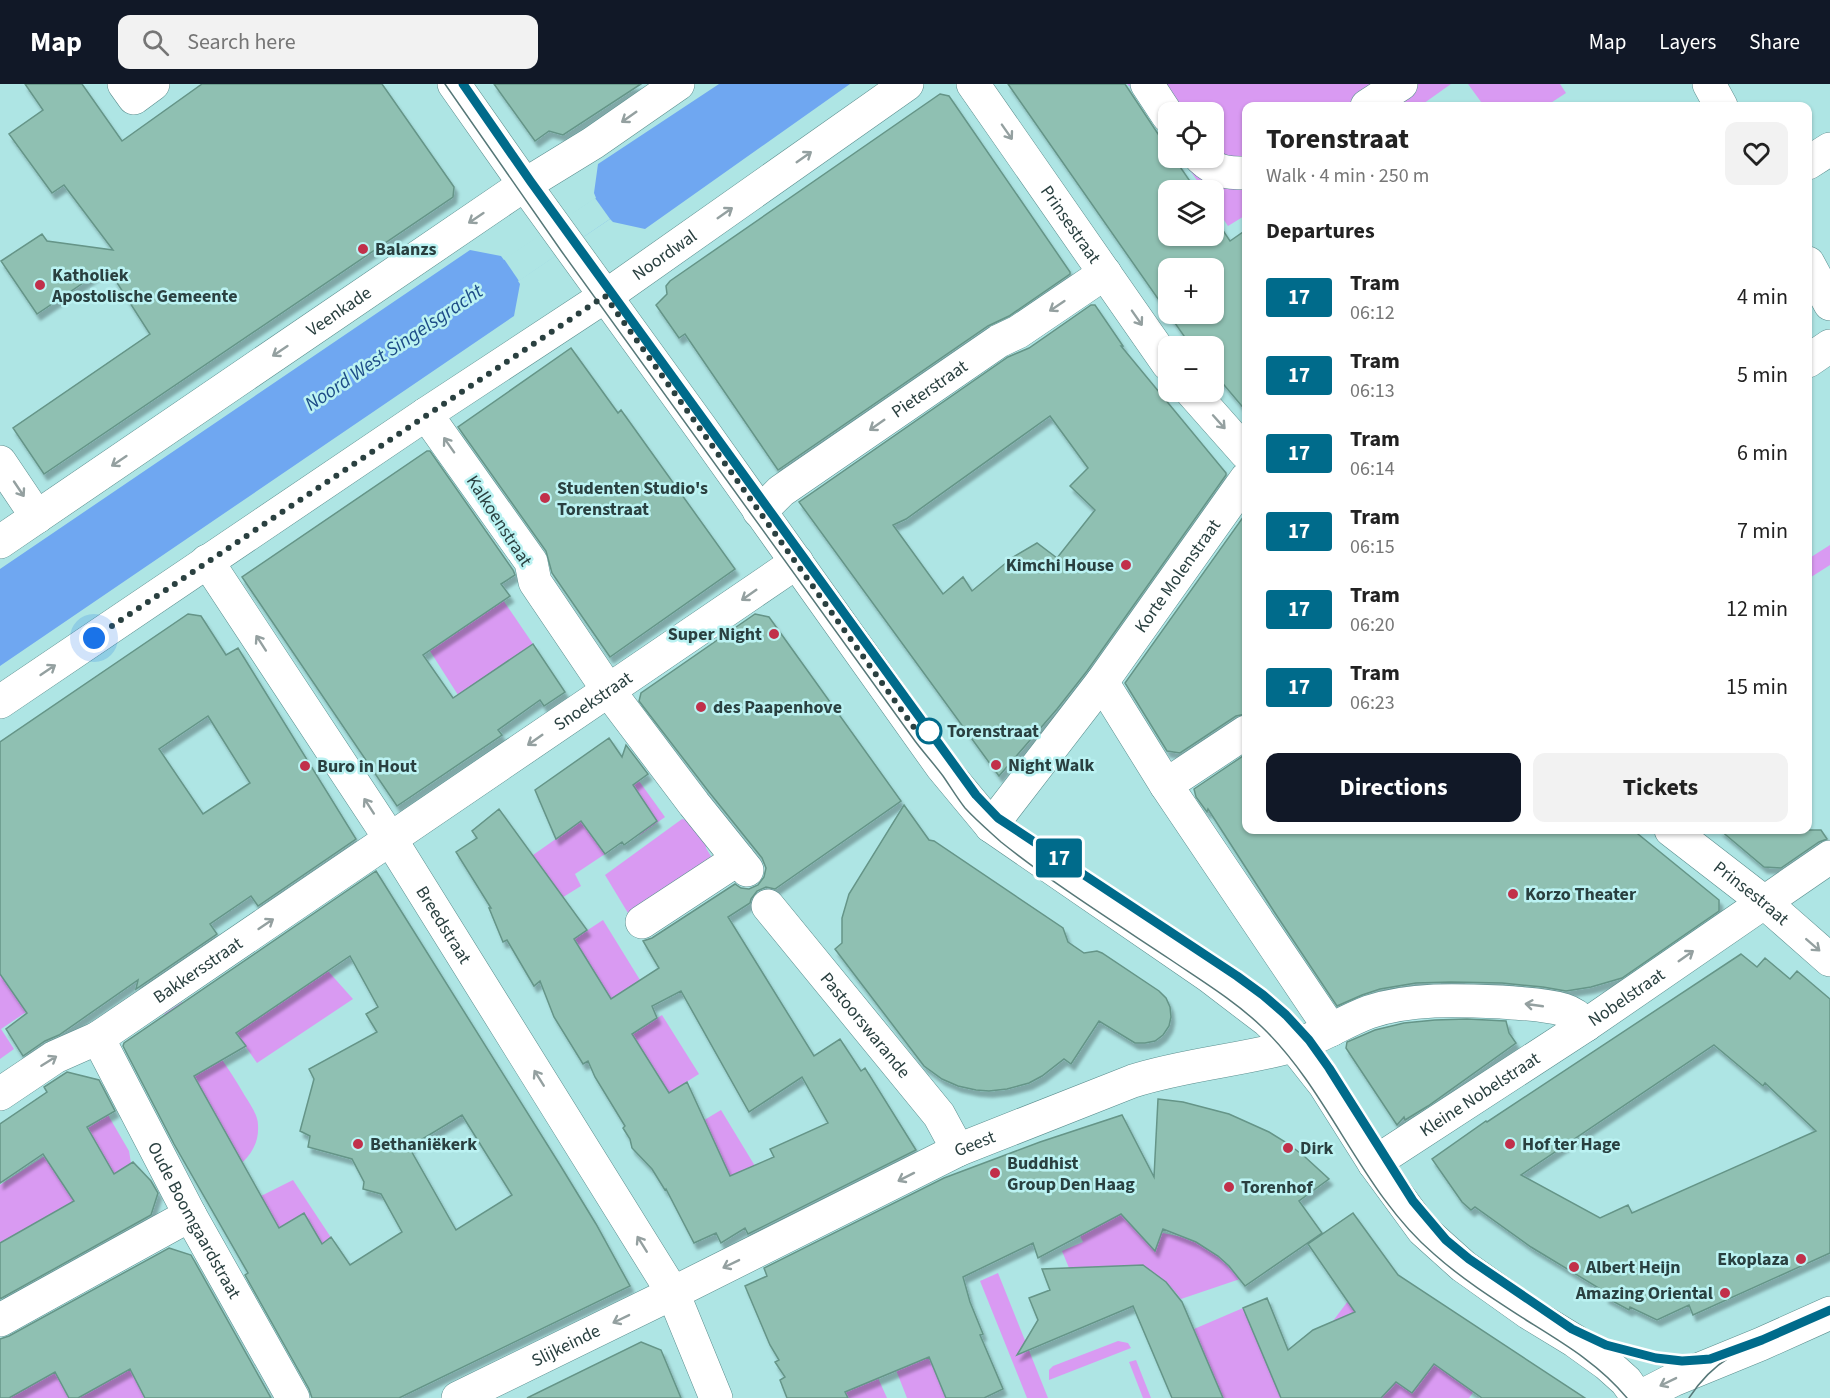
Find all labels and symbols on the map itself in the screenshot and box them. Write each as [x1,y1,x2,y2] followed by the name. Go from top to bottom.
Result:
[622,111,638,123] one-way arrow
[1001,123,1013,140] one-way arrow
[796,151,812,163] one-way arrow
[1035,180,1107,269] street label: Prinsestraat
[716,207,732,219] one-way arrow
[469,212,485,224] one-way arrow
[627,223,702,286] street label: Noordwal
[375,237,437,262] place label: Balanzs
[356,242,370,256] marker: Balanzs
[51,263,237,309] place label: Katholiek Apostolische Gemeente
[33,278,47,292] marker: Katholiek Apostolische Gemeente
[299,278,489,418] water label: Noord West Singelsgracht
[301,280,376,342] street label: Veenkade
[1049,300,1065,312] one-way arrow
[1131,310,1143,326] one-way arrow
[273,345,289,357] one-way arrow
[886,354,973,424] street label: Pieterstraat
[1212,415,1226,430] one-way arrow
[869,419,885,431] one-way arrow
[442,438,455,454] one-way arrow
[112,455,128,467] one-way arrow
[460,470,538,572] street label: Kalkoenstraat
[557,476,708,522] place label: Studenten Studio's Torenstraat
[12,481,25,498] one-way arrow
[538,491,552,505] marker: Studenten Studio's Torenstraat
[1128,514,1226,638] street label: Korte Molenstraat
[1006,553,1114,578] place label: Kimchi House
[1119,558,1133,572] marker: Kimchi House
[741,589,758,601] one-way arrow
[668,622,762,647] place label: Super Night
[79,623,109,653] your location
[767,627,781,641] marker: Super Night
[255,636,267,652] one-way arrow
[40,663,57,676] one-way arrow
[549,665,637,737] street label: Snoekstraat
[713,695,842,720] place label: des Paapenhove
[694,700,708,714] marker: des Paapenhove
[916,718,942,744] marker: Torenstraat
[947,719,1039,744] place label: Torenstraat
[528,734,544,746] one-way arrow
[1008,753,1094,778] place label: Night Walk
[317,754,417,779] place label: Buro in Hout
[989,758,1003,772] marker: Night Walk
[298,759,312,773] marker: Buro in Hout
[362,798,374,815] one-way arrow
[1032,838,1086,878] line badge: 17
[1708,855,1794,931] street label: Prinsestraat
[410,881,478,969] street label: Breedstraat
[1525,882,1637,907] place label: Korzo Theater
[1506,887,1520,901] marker: Korzo Theater
[258,918,274,930] one-way arrow
[148,931,247,1009] street label: Bakkersstraat
[1805,938,1820,952] one-way arrow
[1678,950,1694,962] one-way arrow
[1583,962,1670,1032] street label: Nobelstraat
[815,967,917,1084] street label: Pastoorswarande
[1524,1000,1544,1011] one-way arrow
[1415,1046,1545,1143] street label: Kleine Nobelstraat
[40,1055,57,1067] one-way arrow
[533,1070,545,1087] one-way arrow
[950,1124,999,1163] street label: Geest
[370,1132,477,1157] place label: Bethaniëkerk
[1522,1132,1621,1157] place label: Hof ter Hage
[1300,1136,1334,1161] place label: Dirk
[141,1137,247,1303] street label: Oude Boomgaardstraat
[351,1137,365,1151] marker: Bethaniëkerk
[1503,1137,1517,1151] marker: Hof ter Hage
[1281,1141,1295,1155] marker: Dirk
[1007,1151,1135,1197] place label: Buddhist Group Den Haag
[988,1166,1002,1180] marker: Buddhist Group Den Haag
[898,1171,915,1183] one-way arrow
[1241,1175,1313,1200] place label: Torenhof
[1222,1180,1236,1194] marker: Torenhof
[636,1235,649,1252] one-way arrow
[1717,1247,1789,1272] place label: Ekoplaza
[1794,1252,1808,1266] marker: Ekoplaza
[1585,1255,1680,1280] place label: Albert Heijn
[723,1259,741,1270] one-way arrow
[1567,1260,1581,1274] marker: Albert Heijn
[1575,1281,1713,1306] place label: Amazing Oriental
[1718,1286,1732,1300] marker: Amazing Oriental
[612,1313,630,1325] one-way arrow
[527,1318,605,1373] street label: Slijkeinde
[1660,1377,1678,1389] one-way arrow

